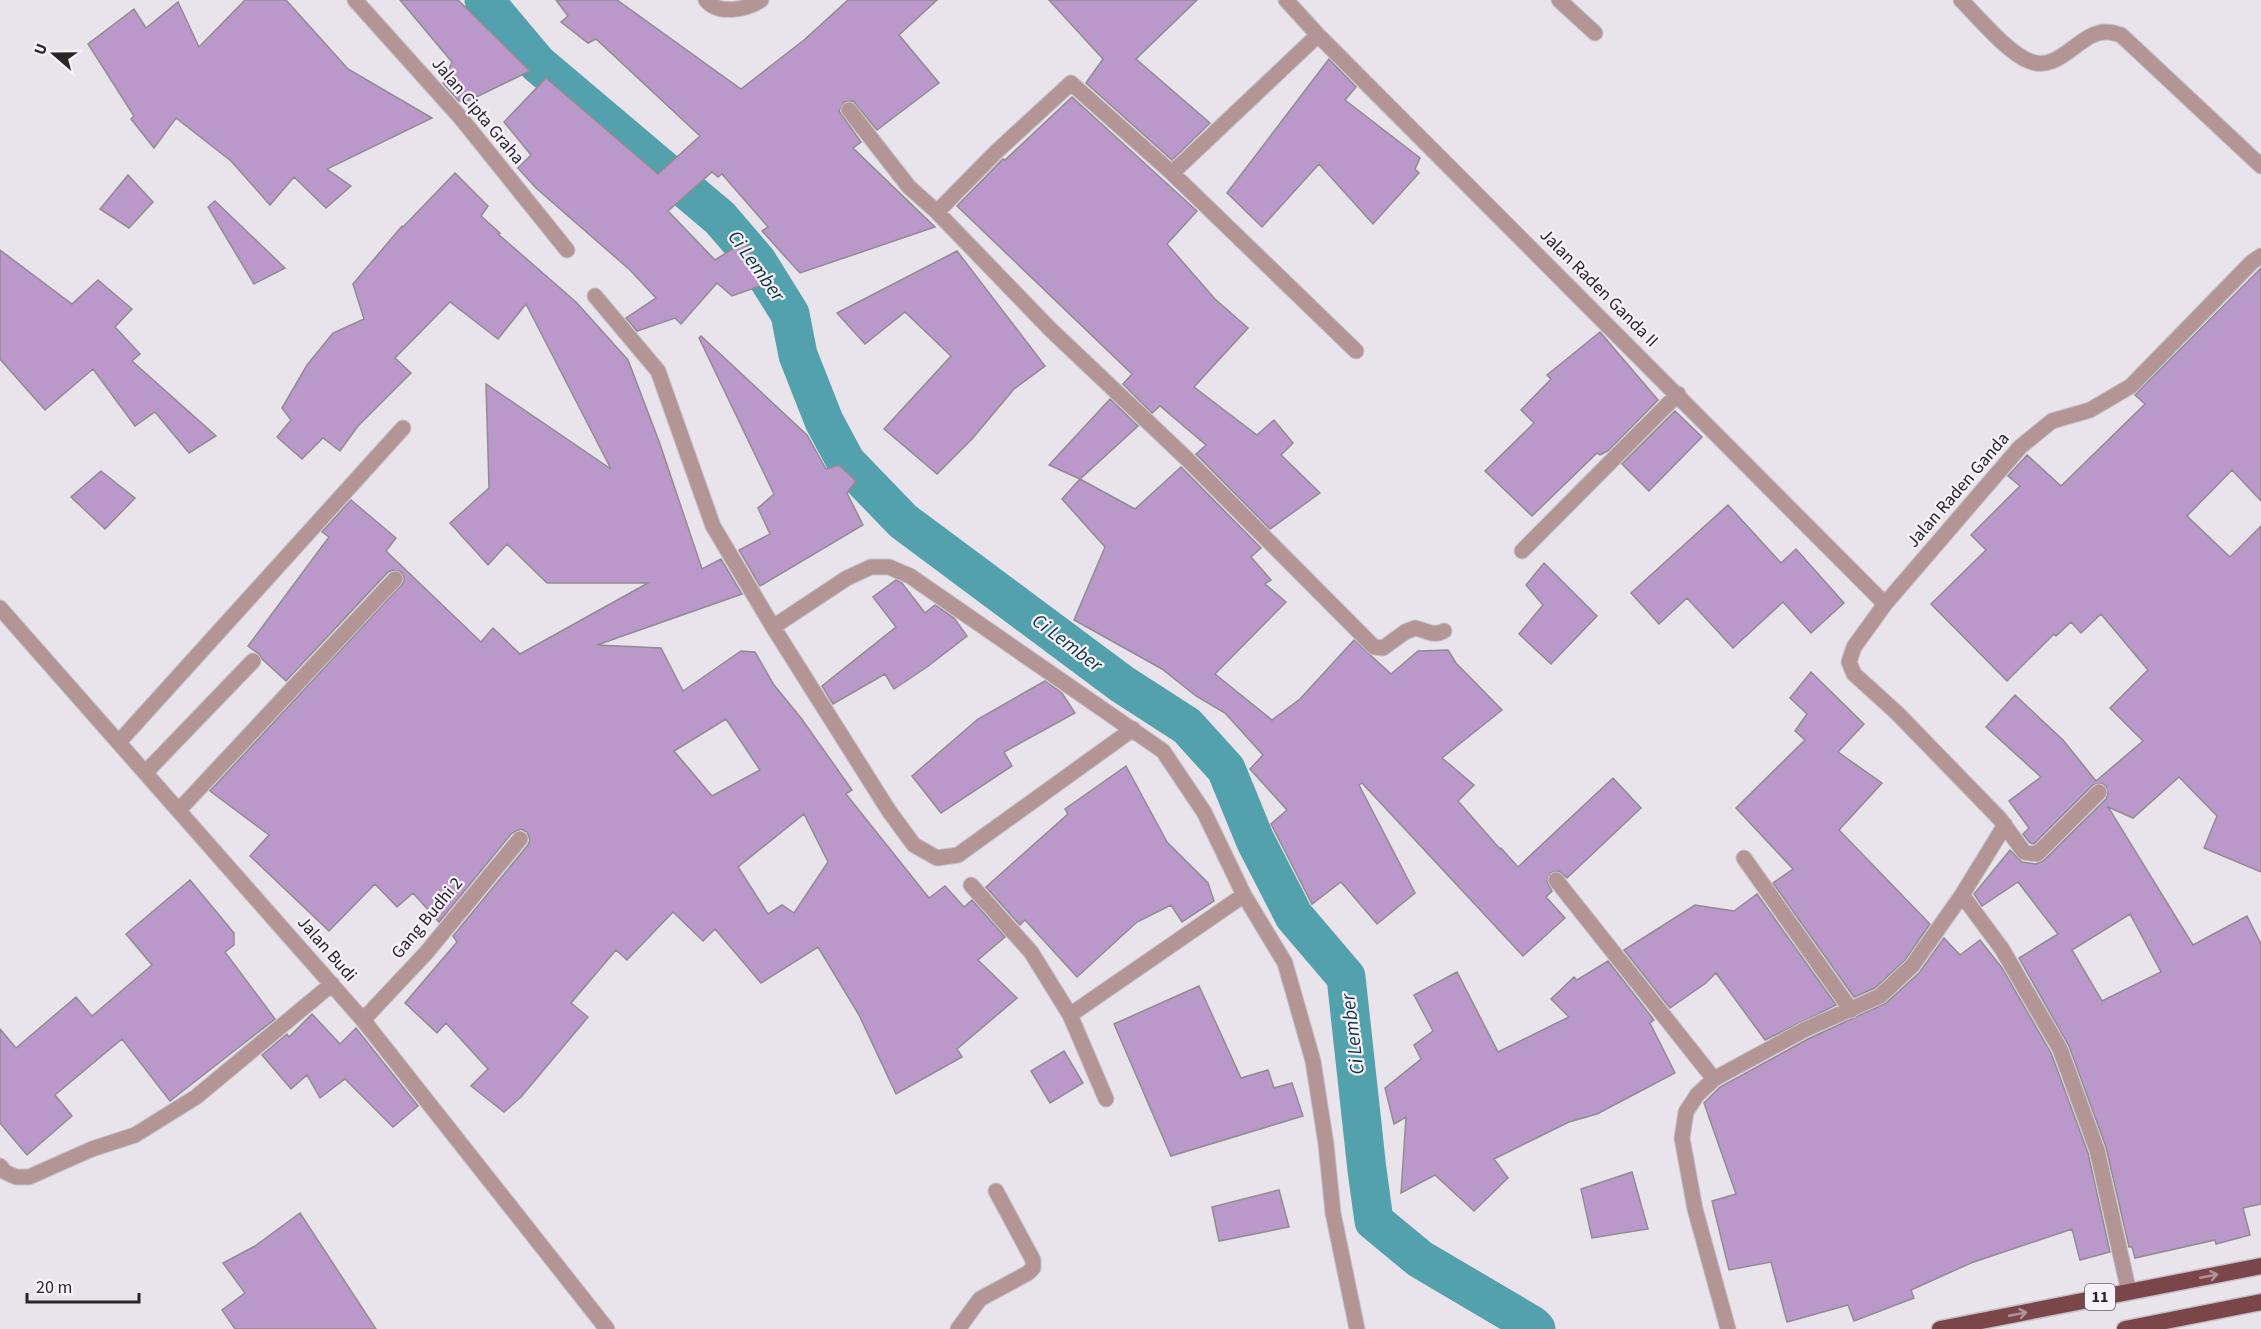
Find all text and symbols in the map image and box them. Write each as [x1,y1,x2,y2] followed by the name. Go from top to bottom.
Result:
[24,24,84,84] north arrow
[29,40,53,58] text: U
[426,52,530,170] street label: Jalan Cipta Graha
[1534,223,1664,353] street label: Jalan Raden Ganda II
[721,225,792,308] water label: Ci Lember
[1901,427,2015,553] street label: Jalan Raden Ganda
[1026,607,1109,679] water label: Ci Lember
[385,872,469,964] street label: Gang Budhi 2
[291,911,363,987] street label: Jalan Budi
[1334,991,1372,1076] water label: Ci Lember
[27,1266,140,1304] scale bar
[2199,1270,2219,1281] one-way arrow
[36,1275,72,1300] text: 20 m
[2085,1284,2115,1310] road number: 11
[2008,1308,2027,1319] one-way arrow

